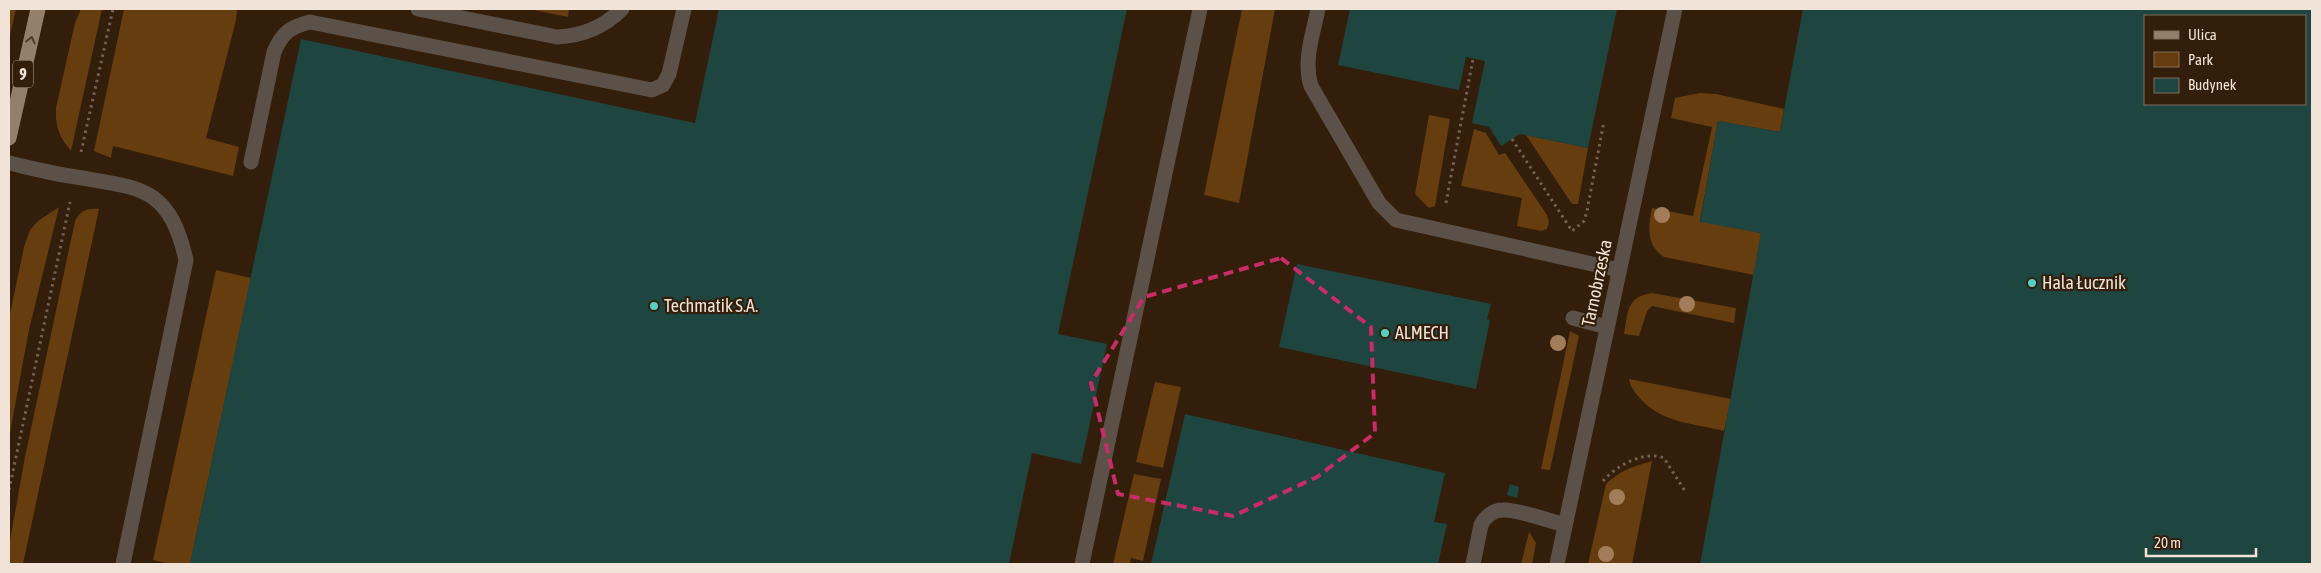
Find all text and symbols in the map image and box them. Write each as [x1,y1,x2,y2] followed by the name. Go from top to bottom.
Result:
[2144,15,2306,105] legend
[2188,26,2217,43] text: Ulica
[25,35,36,44] one-way arrow
[2188,51,2213,68] text: Park
[13,61,33,88] road number: 9
[2188,76,2237,93] text: Budynek
[1577,237,1616,328] street label: Tarnobrzeska
[2042,272,2126,293] place label: Hala Łucznik
[2026,277,2038,289] marker: Hala Łucznik
[664,295,758,316] place label: Techmatik S.A.
[648,300,660,312] marker: Techmatik S.A.
[1395,322,1449,343] place label: ALMECH
[1379,327,1391,339] marker: ALMECH
[2146,526,2256,558] scale bar
[2154,534,2181,551] text: 20 m

